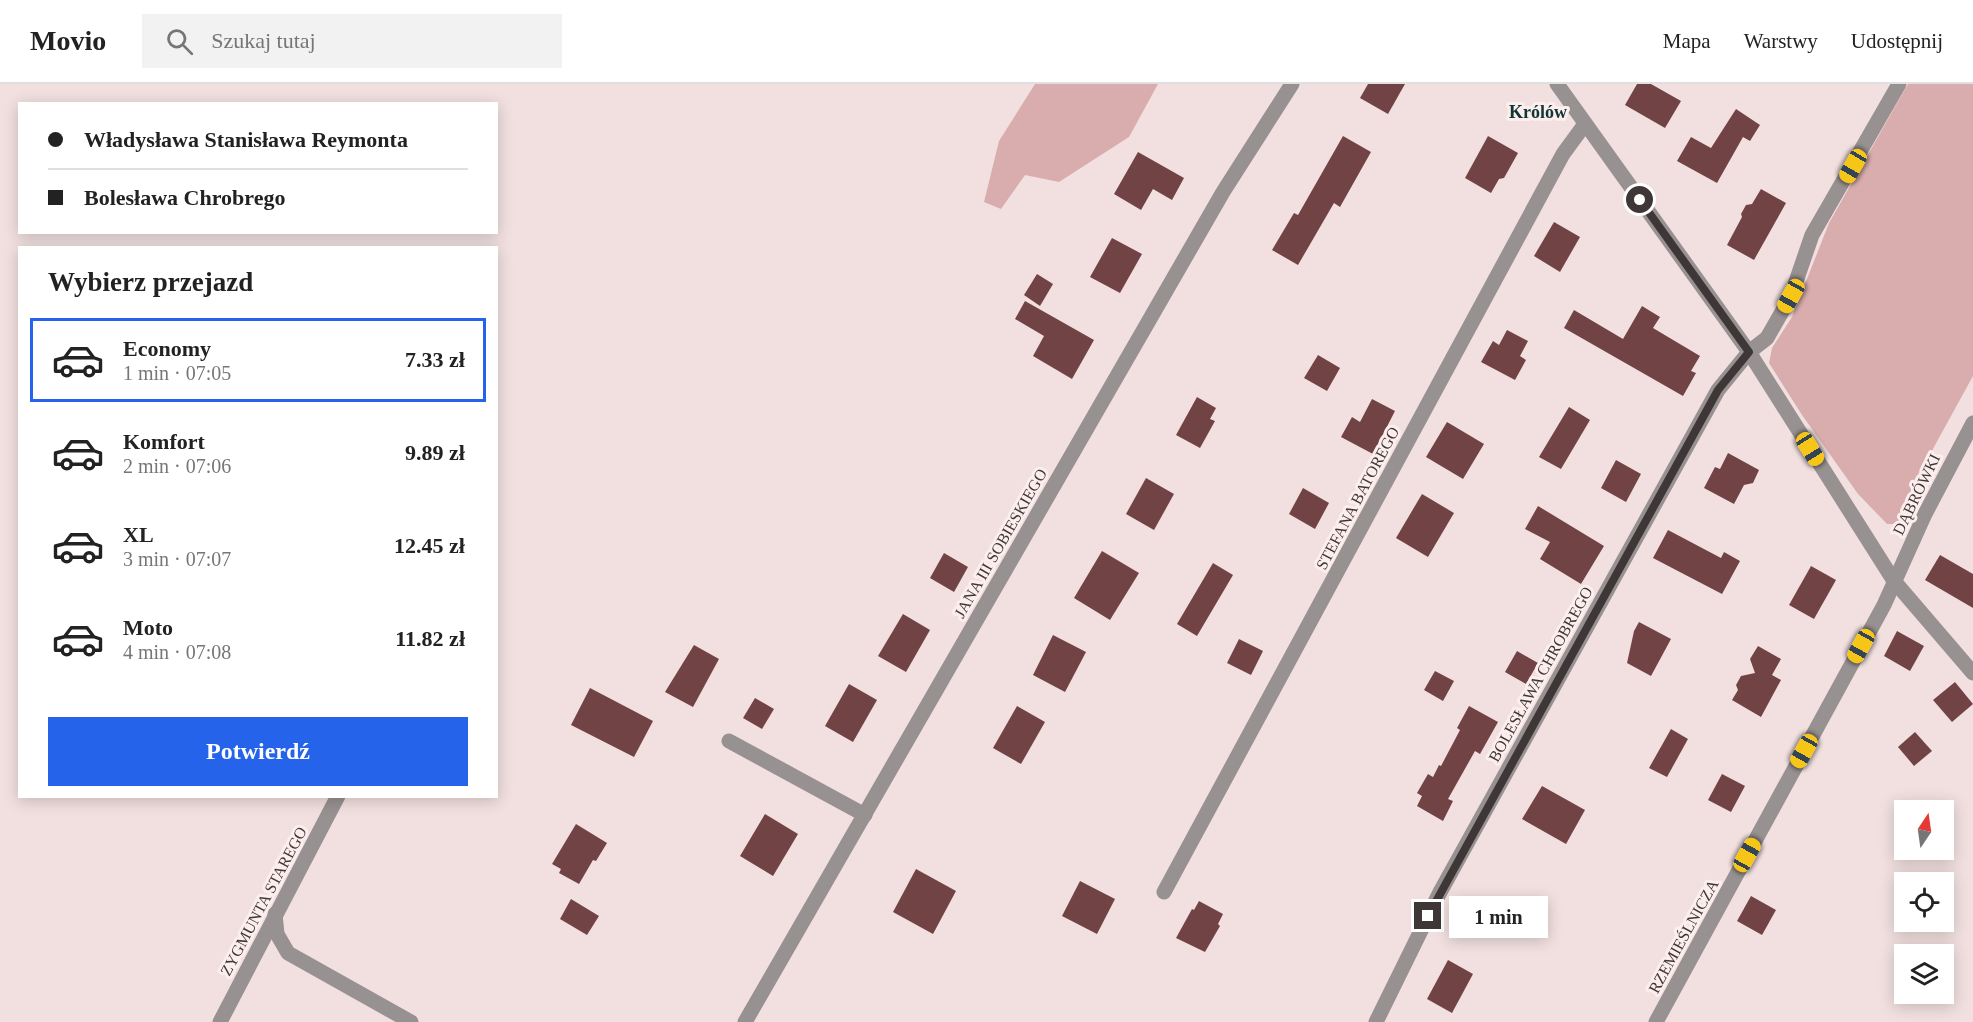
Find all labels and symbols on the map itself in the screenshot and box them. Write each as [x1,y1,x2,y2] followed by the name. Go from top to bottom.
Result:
[1509,102,1567,122] district label: Królów
[1836,146,1870,186] car
[1626,186,1653,213] route start
[1774,276,1808,316] car
[1313,424,1402,572] street label: STEFANA BATOREGO
[1793,429,1827,469] car
[1889,451,1944,538] street label: DĄBRÓWKI
[951,466,1050,621] street label: JANA III SOBIESKIEGO
[1485,584,1596,765] street label: BOLESŁAWA CHROBREGO
[1844,626,1878,666] car
[1787,731,1821,771] car
[1894,800,1954,860] north arrow
[217,824,310,978] street label: ZYGMUNTA STAREGO
[1730,835,1764,875] car
[1644,876,1722,996] street label: RZEMIEŚLNICZA
[1449,895,1548,937] callout: 1 min
[1414,902,1441,929] route end

